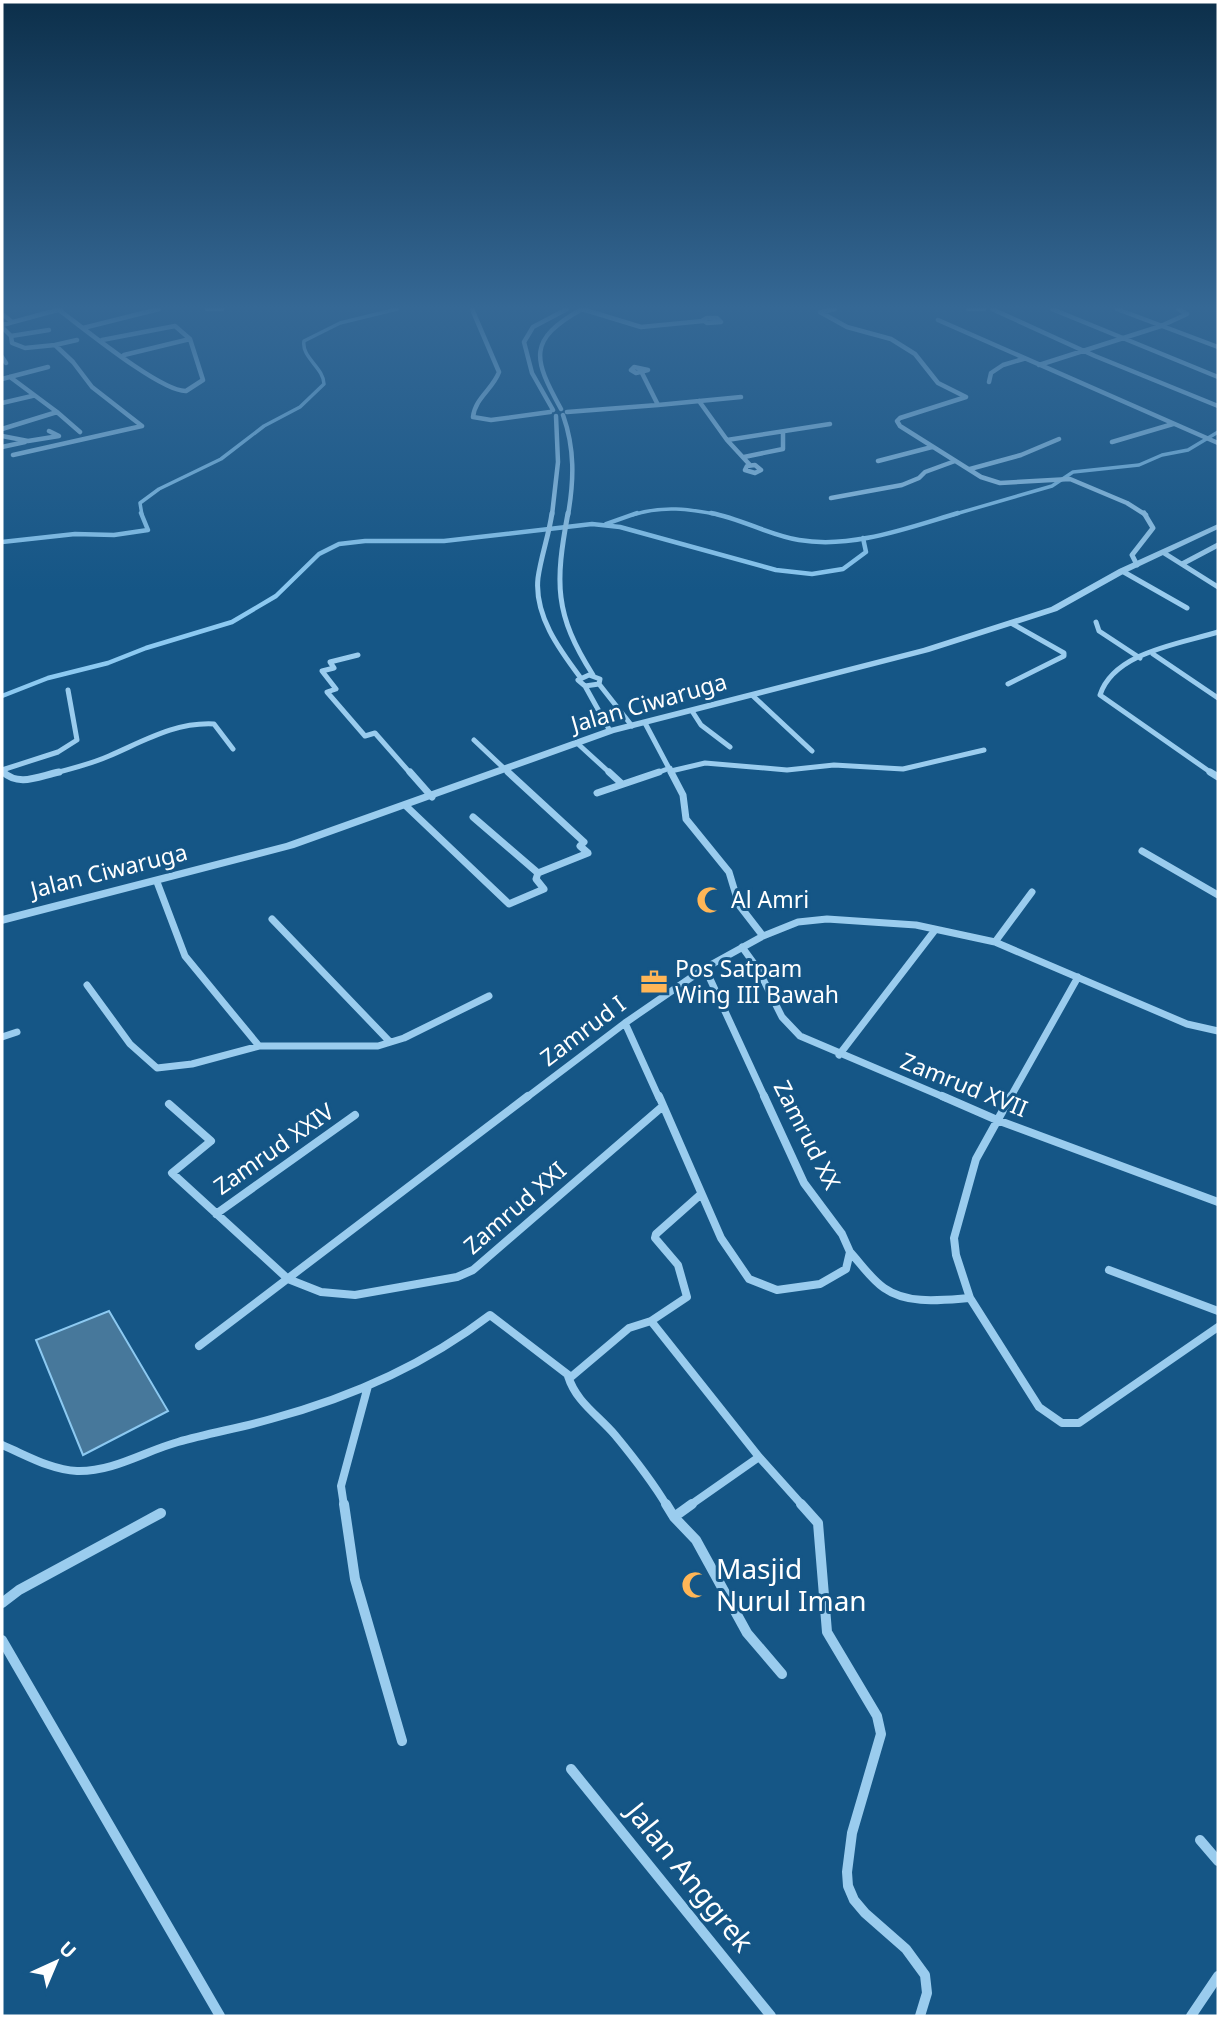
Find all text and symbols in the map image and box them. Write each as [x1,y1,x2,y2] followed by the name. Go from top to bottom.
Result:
[565,665,730,740] street label: Jalan Ciwaruga
[25,835,190,905] street label: Jalan Ciwaruga
[731,883,809,915] place label: Al Amri
[695,885,725,915] mosque icon: Al Amri
[675,952,839,1010] place label: Pos Satpam Wing III Bawah
[639,967,669,997] office icon: Pos Satpam Wing III Bawah
[533,988,632,1073] street label: Zamrud I
[896,1044,1033,1124] street label: Zamrud XVII
[767,1075,849,1195] street label: Zamrud XX
[207,1095,340,1201] street label: Zamrud XXIV
[456,1154,572,1261] street label: Zamrud XXI
[716,1549,867,1619] place label: Masjid Nurul Iman
[680,1570,710,1600] mosque icon: Masjid Nurul Iman
[617,1791,763,1959] street label: Jalan Anggrek
[21,1927,91,1997] north arrow
[54,1935,82,1964] text: U

